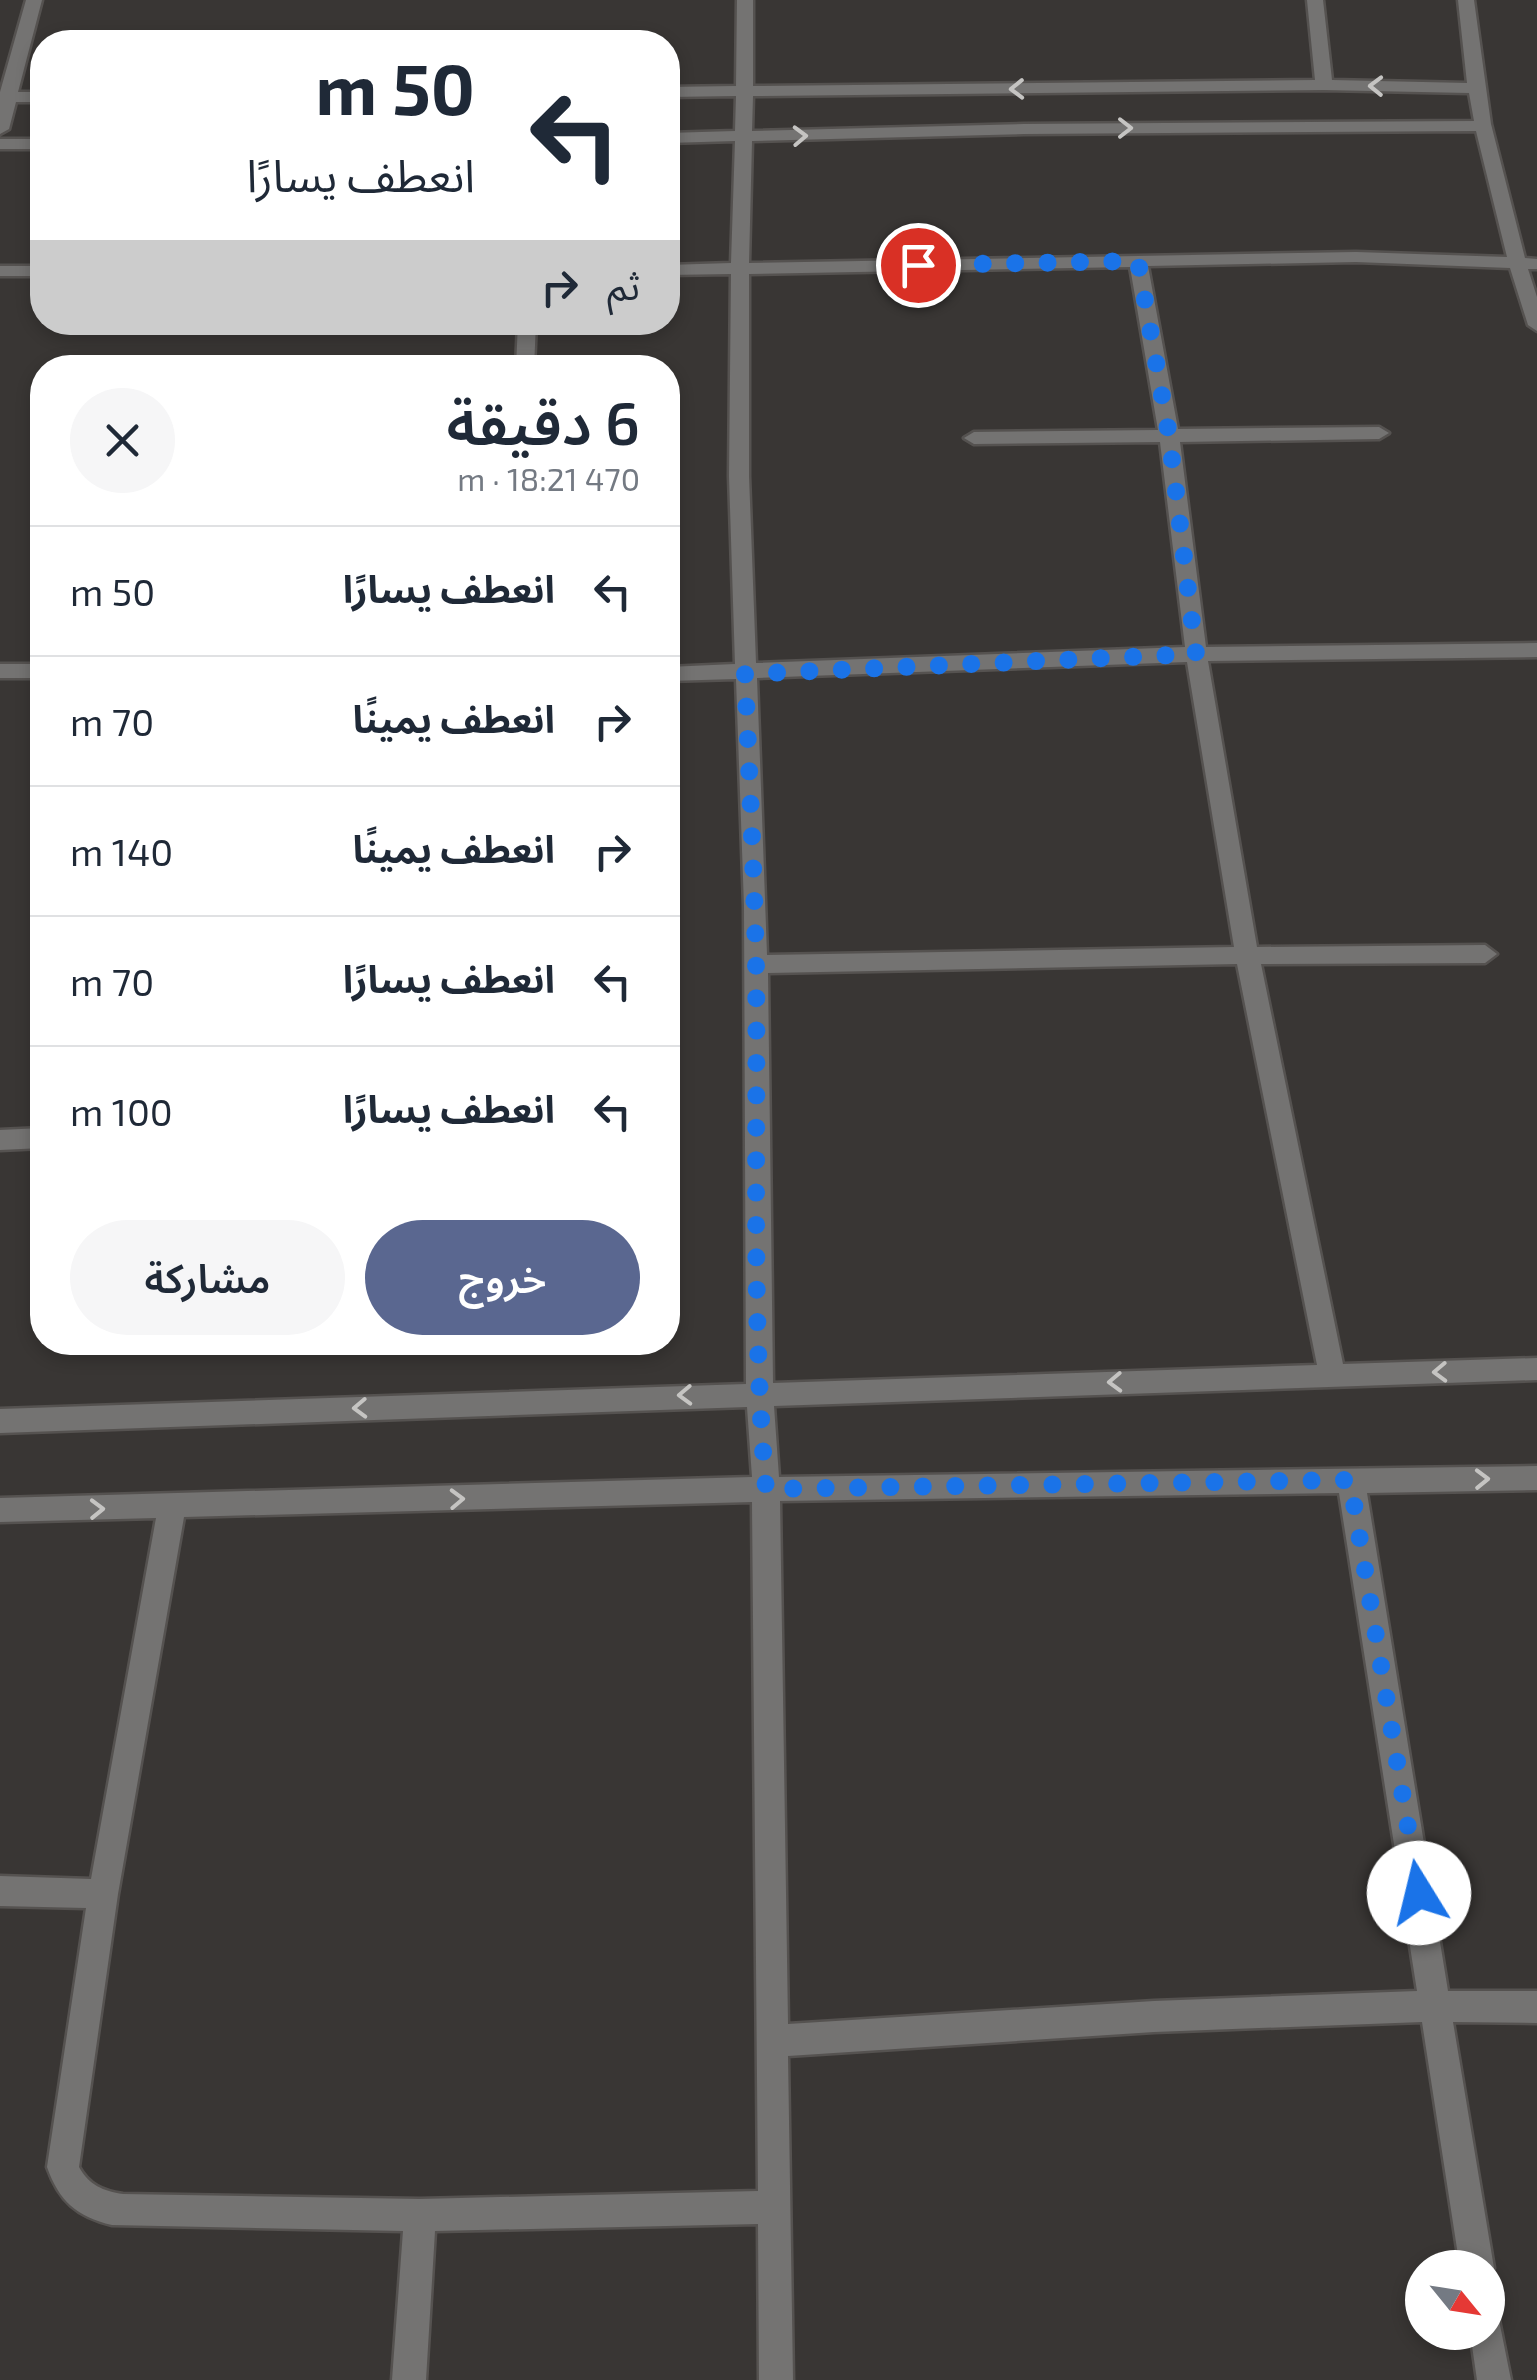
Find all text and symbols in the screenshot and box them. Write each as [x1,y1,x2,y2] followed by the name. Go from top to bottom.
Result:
[315,45,475,129] text: 50 m
[510,70,640,200] icon: left
[1368,75,1384,97] one-way arrow
[1008,78,1024,99] one-way arrow
[1118,117,1133,139] one-way arrow
[792,126,808,147] one-way arrow
[246,147,475,201] text: انعطف يسارًا
[876,223,961,308] pin
[891,238,946,293] icon: arrive
[532,260,587,315] icon: right
[607,262,640,308] text: ثم
[446,385,640,457] text: 6 دقيقة
[70,388,175,493] button: close
[457,459,640,497] text: 470 m · 18:21
[585,564,640,619] icon: left
[343,565,555,611] text: انعطف يسارًا
[70,568,155,614] text: 50 m
[585,694,640,749] icon: right
[352,695,555,741] text: انعطف يمينًا
[70,698,154,744] text: 70 m
[585,824,640,879] icon: right
[352,825,555,871] text: انعطف يمينًا
[70,828,173,874] text: 140 m
[585,954,640,1009] icon: left
[343,955,555,1001] text: انعطف يسارًا
[70,958,154,1004] text: 70 m
[585,1084,640,1139] icon: left
[343,1085,555,1131] text: انعطف يسارًا
[70,1088,173,1134] text: 100 m
[70,1220,345,1335] button: مشاركة
[365,1220,640,1335] button: خروج
[1431,1361,1447,1382] one-way arrow
[1106,1371,1122,1392] one-way arrow
[676,1385,692,1406] one-way arrow
[352,1397,368,1418] one-way arrow
[1476,1468,1491,1490] one-way arrow
[450,1489,466,1510] one-way arrow
[90,1498,106,1520] one-way arrow
[1367,1841,1471,1945] position arrow
[1405,2250,1505,2350] north arrow
[1405,2250,1505,2350] map controls

